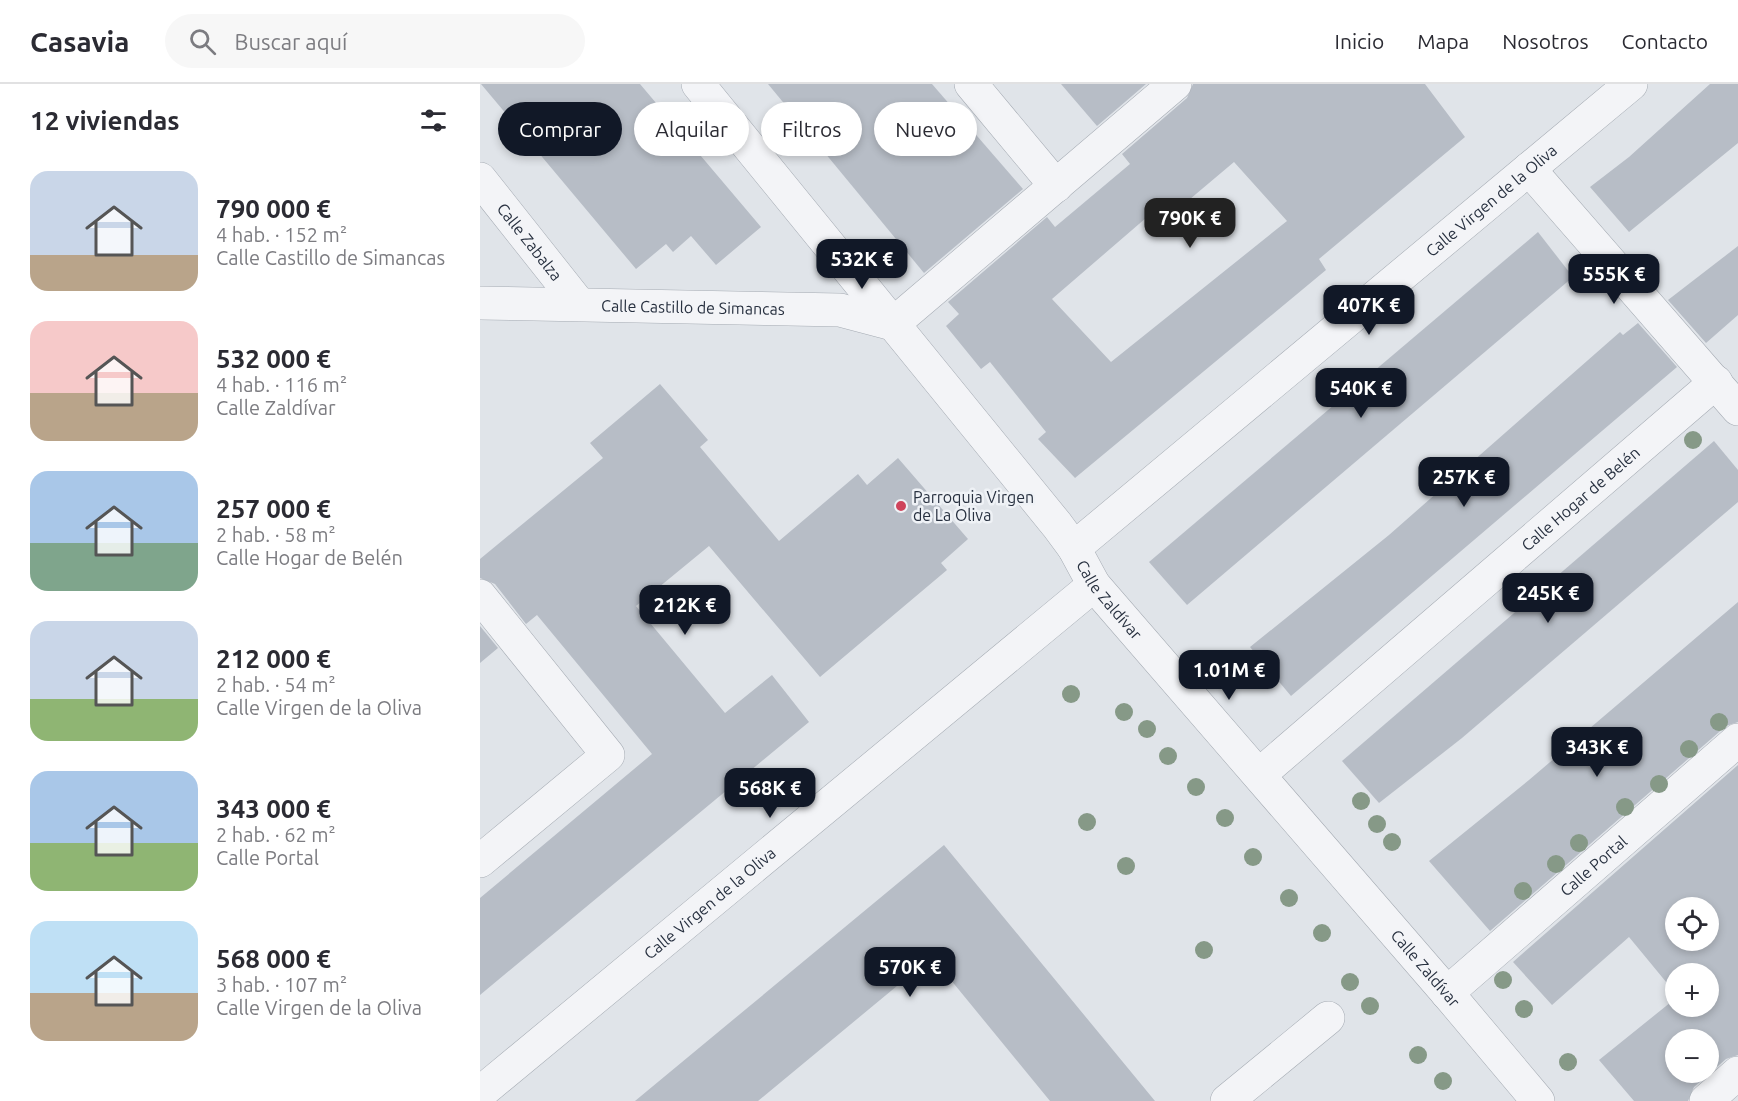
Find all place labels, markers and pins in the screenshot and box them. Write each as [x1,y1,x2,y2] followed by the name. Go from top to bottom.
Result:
[1141,198,1239,249] pin: 790K €
[813,239,911,290] pin: 532K €
[1565,254,1663,305] pin: 555K €
[1320,285,1418,336] pin: 407K €
[1312,368,1410,419] pin: 540K €
[1415,457,1513,508] pin: 257K €
[913,488,1034,524] place label: Parroquia Virgen de La Oliva
[894,499,908,513] marker: Parroquia Virgen de La Oliva
[1499,573,1597,624] pin: 245K €
[636,585,734,636] pin: 212K €
[1174,650,1284,701] pin: 1.01M €
[1548,727,1646,778] pin: 343K €
[721,768,819,819] pin: 568K €
[861,947,959,998] pin: 570K €

